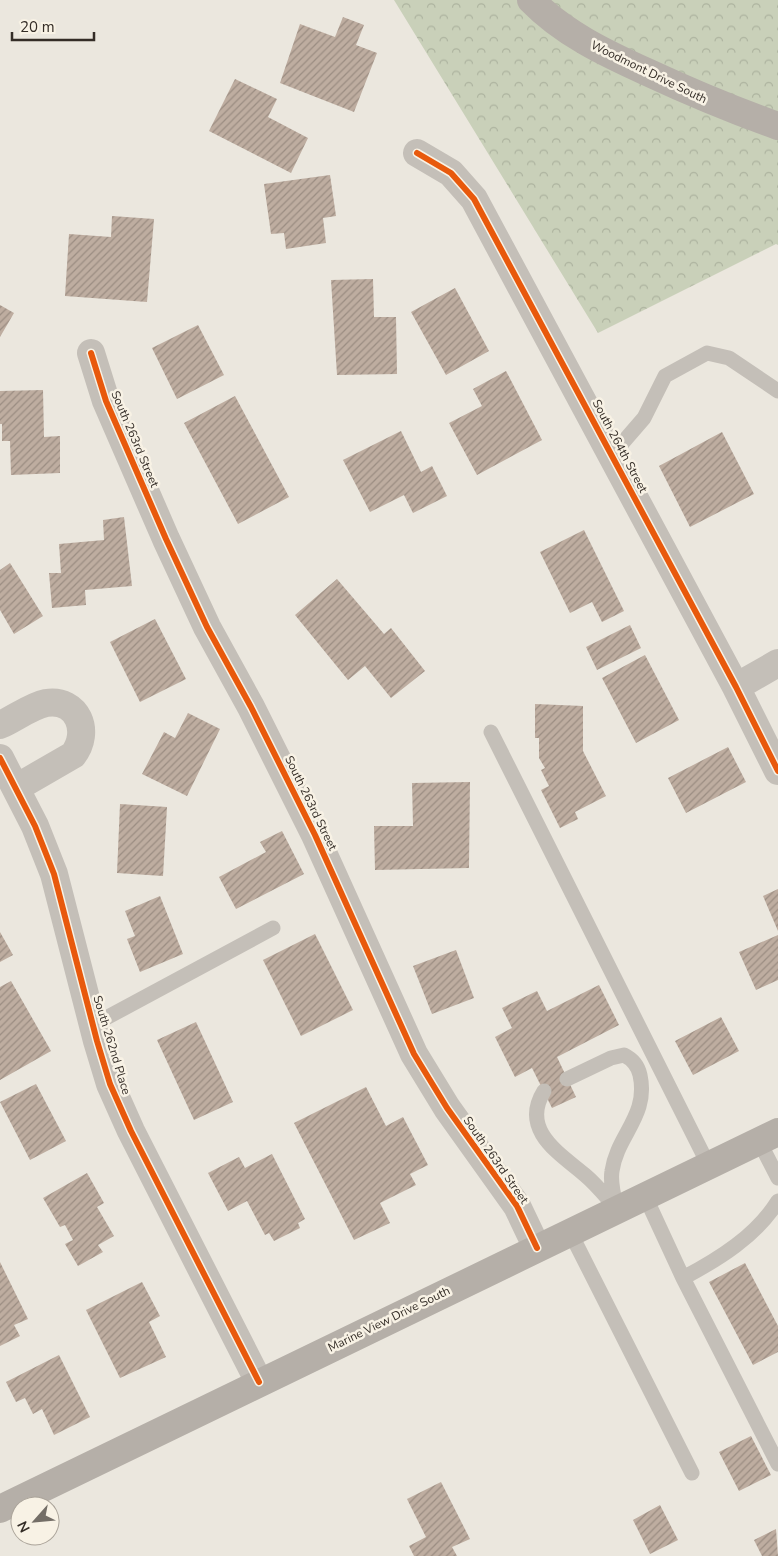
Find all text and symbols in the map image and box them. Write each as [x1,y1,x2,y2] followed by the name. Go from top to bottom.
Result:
[12,10,95,42] scale bar
[20,17,55,37] text: 20 m
[588,37,710,107] street label: Woodmont Drive South
[107,388,163,491] street label: South 263rd Street
[589,397,652,496] street label: South 264th Street
[281,753,341,854] street label: South 263rd Street
[89,994,135,1096] street label: South 262nd Place
[460,1113,533,1208] street label: South 263rd Street
[325,1282,453,1356] street label: Marine View Drive South
[10,1496,60,1546] north arrow
[13,1518,35,1536] text: N

